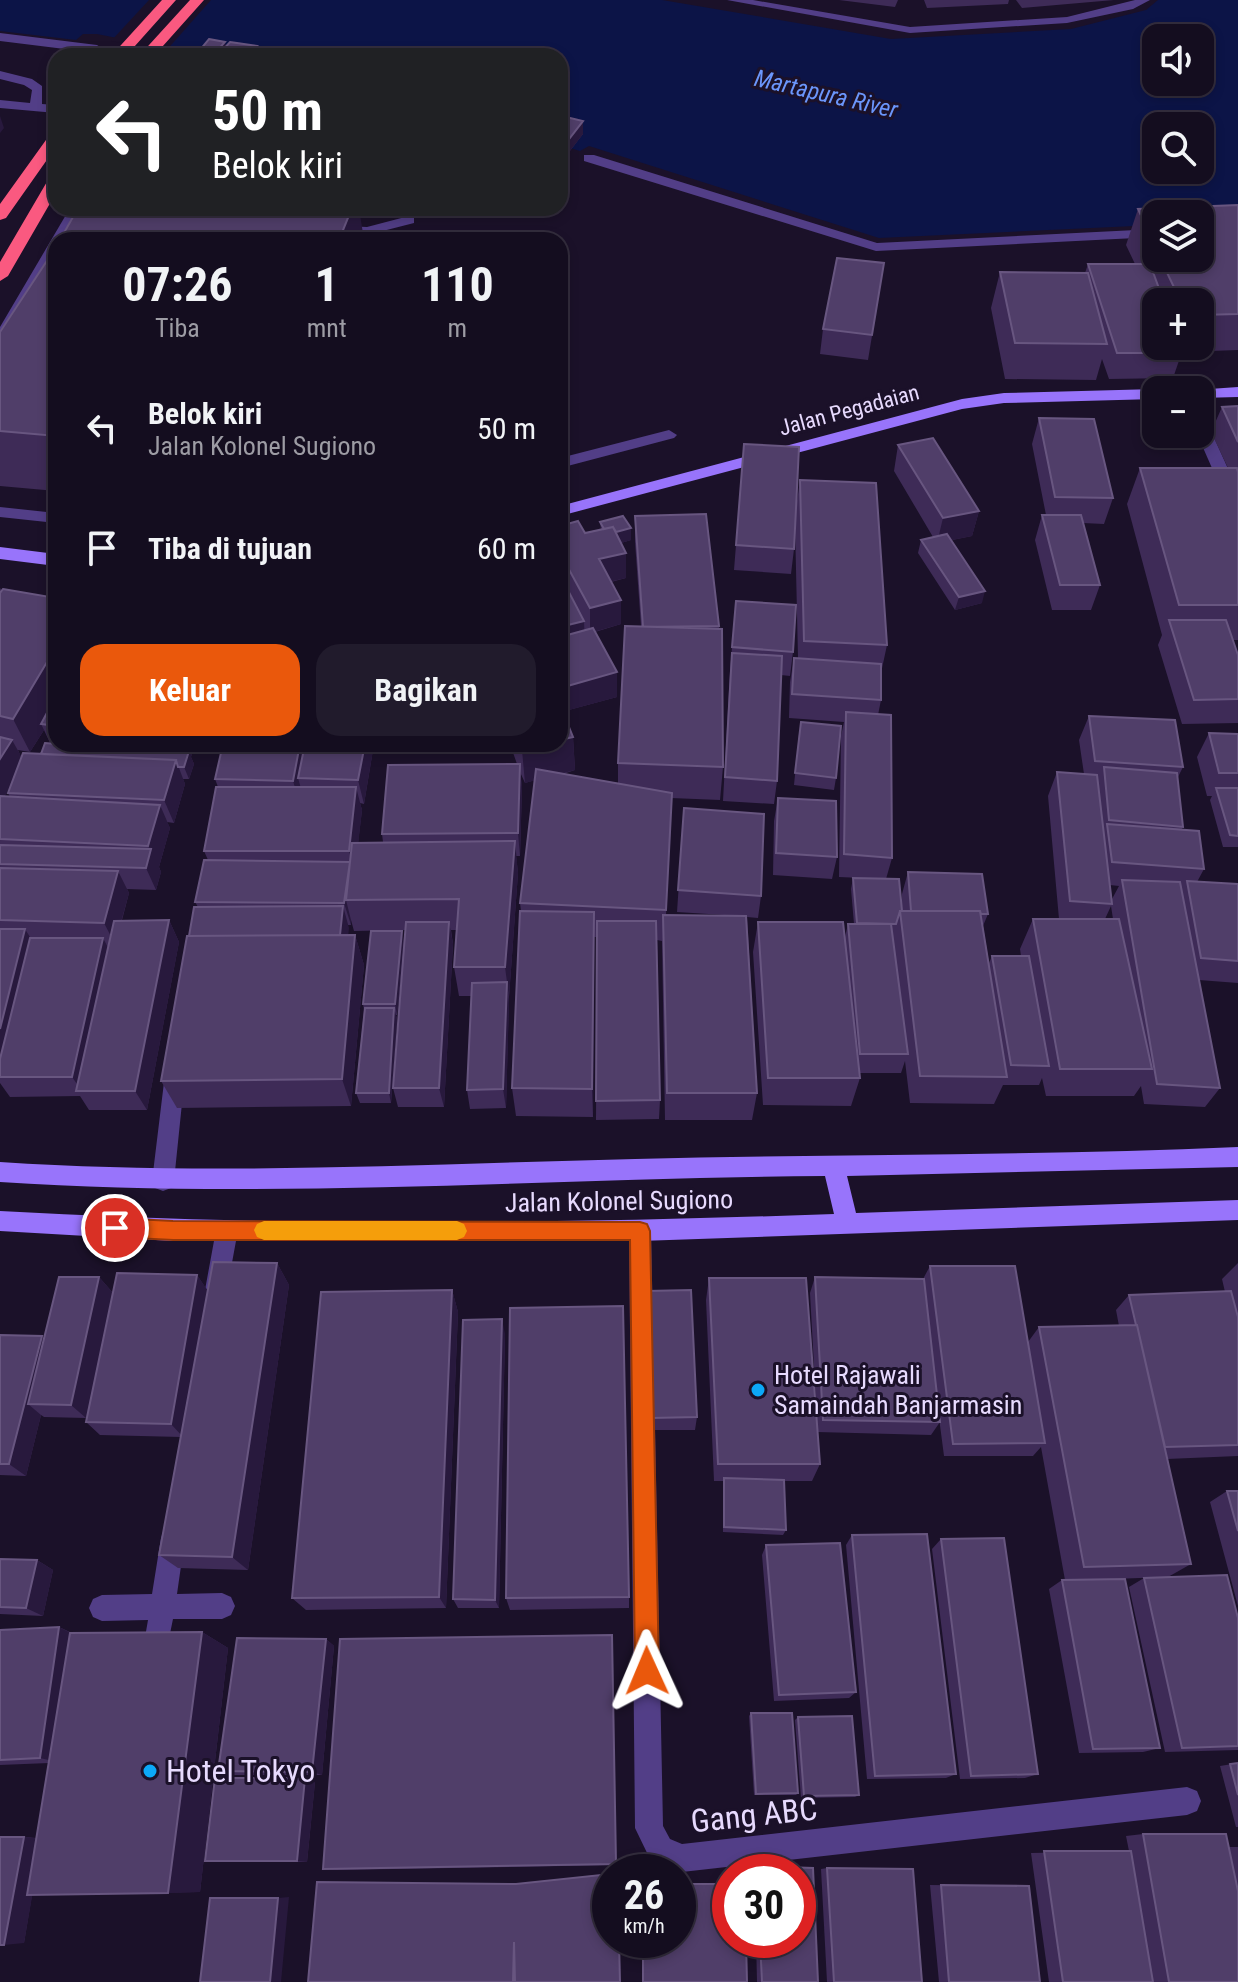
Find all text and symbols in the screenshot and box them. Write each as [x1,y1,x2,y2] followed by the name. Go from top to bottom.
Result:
[1142,24,1214,448] map controls
[1142,24,1214,96] button: sound
[752,64,901,124] water label: Martapura River
[212,78,323,144] text: 50 m
[80,80,184,184] icon: left
[1142,112,1214,184] button: search
[212,145,343,187] text: Belok kiri
[1142,200,1214,272] button: layers
[122,256,232,313] text: 07:26
[315,256,339,313] text: 1
[421,256,494,313] text: 110
[1142,288,1214,360] button: +
[155,313,200,343] text: Tiba
[307,313,347,343] text: mnt
[448,313,467,343] text: m
[1142,376,1214,448] button: −
[776,379,922,441] street label: Jalan Pegadaian
[148,396,262,431] text: Belok kiri
[80,406,124,450] icon: left
[477,411,536,446] text: 50 m
[148,431,376,461] text: Jalan Kolonel Sugiono
[80,526,124,570] icon: arrive
[148,531,312,566] text: Tiba di tujuan
[477,531,536,566] text: 60 m
[80,644,300,736] button: Keluar
[316,644,536,736] button: Bagikan
[505,1184,733,1218] street label: Jalan Kolonel Sugiono
[81,1194,149,1262] pin
[93,1206,137,1250] icon: arrive
[774,1360,1022,1420] place label: Hotel Rajawali Samaindah Banjarmasin
[749,1381,767,1399] marker: Hotel Rajawali Samaindah Banjarmasin
[605,1629,689,1713] position arrow
[166,1752,315,1790] place label: Hotel Tokyo
[141,1762,159,1780] marker: Hotel Tokyo
[689,1789,819,1841] street label: Gang ABC
[712,1854,816,1958] speed limit sign: 30
[624,1872,664,1919] text: 26
[623,1914,665,1938] text: km/h

